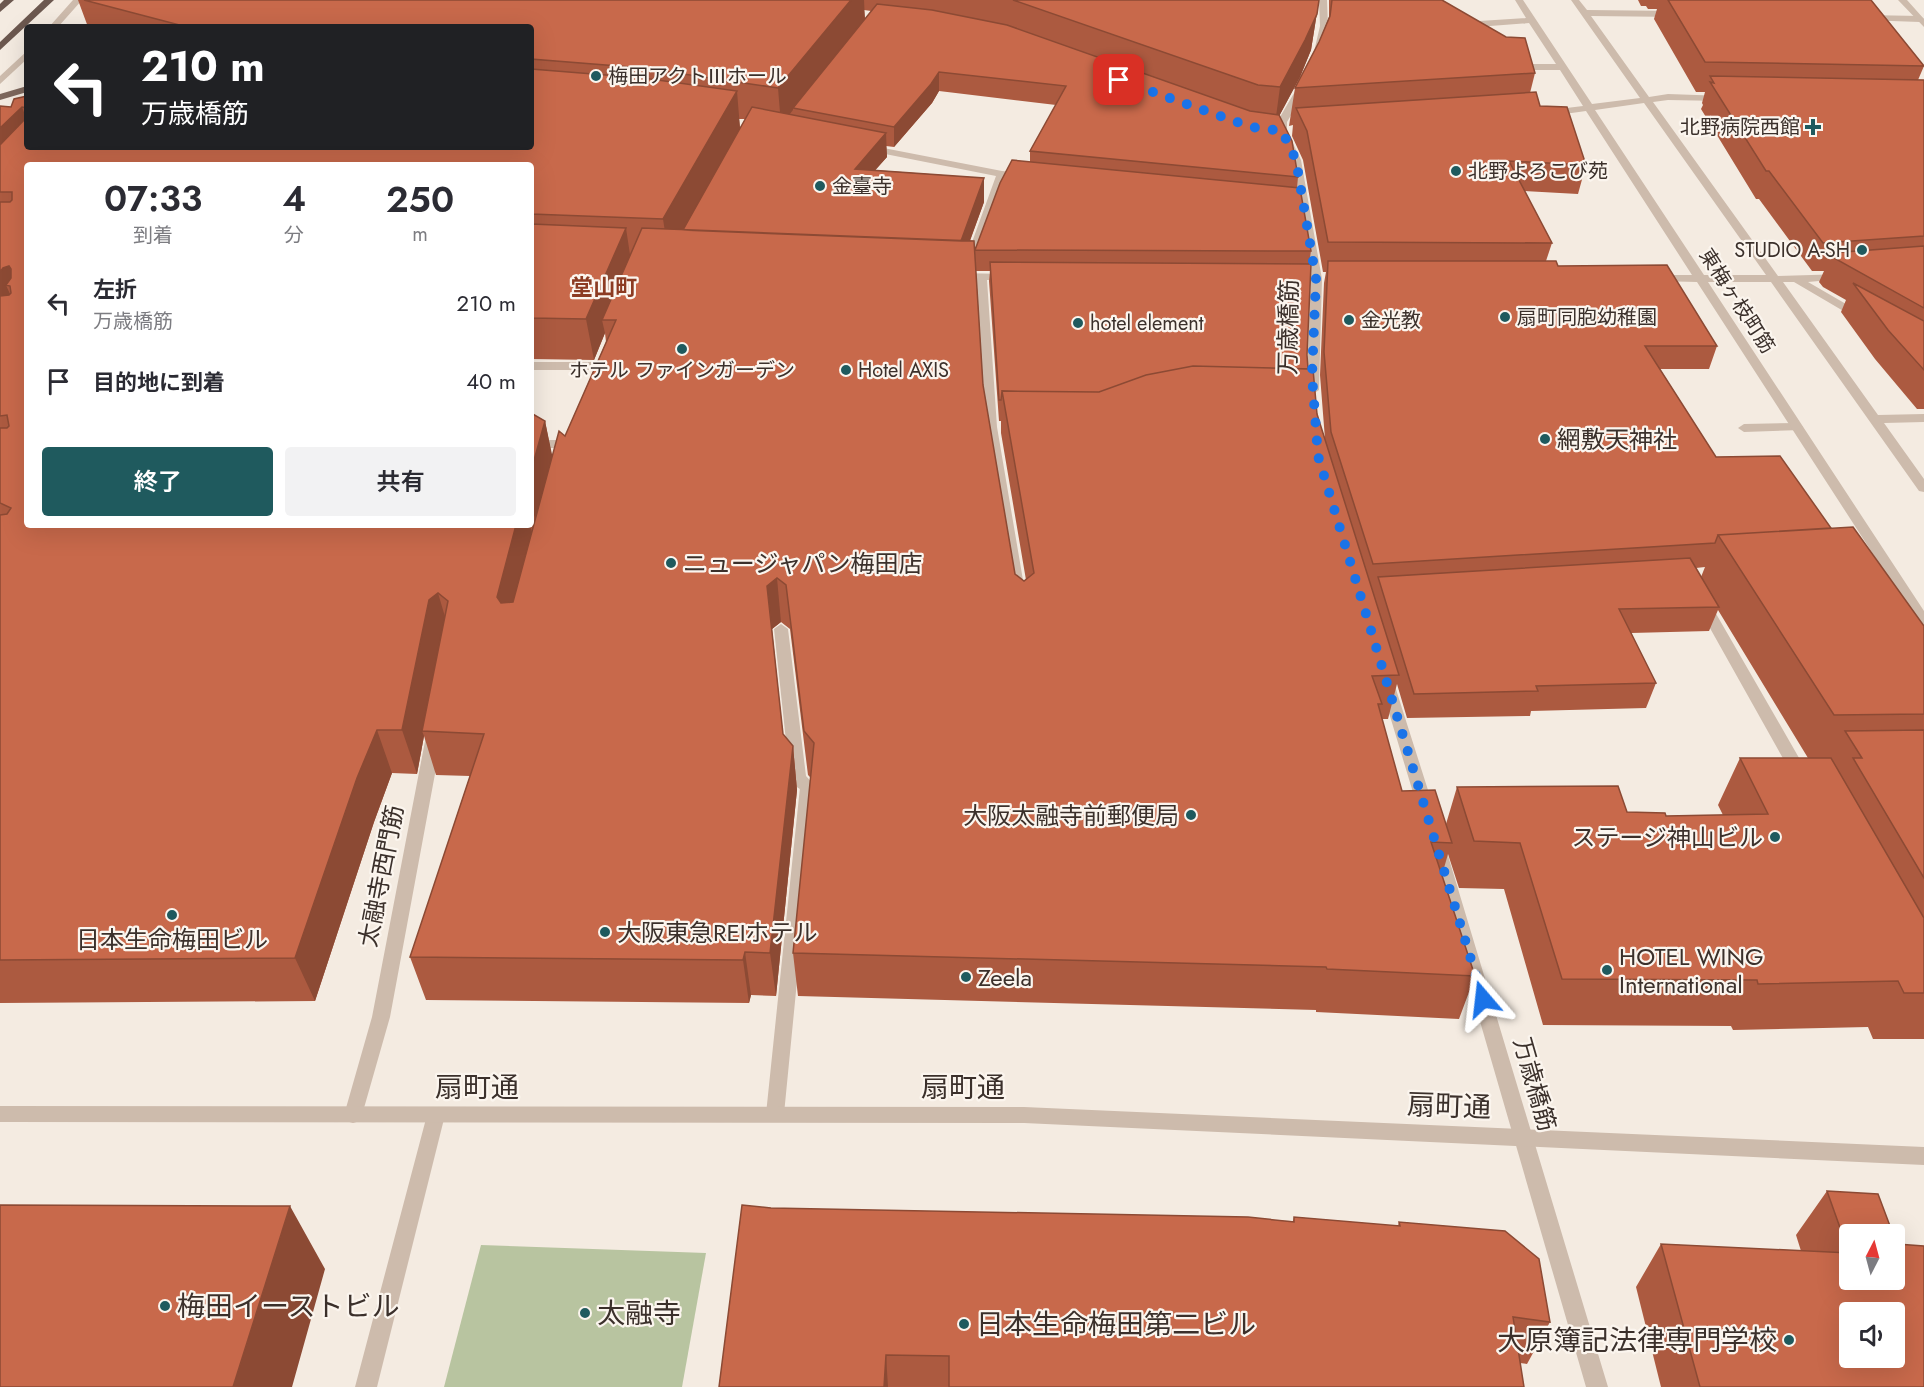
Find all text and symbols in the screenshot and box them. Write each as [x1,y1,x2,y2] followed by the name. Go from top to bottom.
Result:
[141,36,265,97] text: 210 m
[42,48,120,126] icon: left
[1093,54,1144,105] pin
[608,62,787,91] place label: 梅田アクトⅢホール
[1102,63,1135,96] icon: arrive
[589,69,603,83] marker: 梅田アクトⅢホール
[141,94,249,133] text: 万歳橋筋
[1680,113,1800,142] place label: 北野病院西館
[1804,118,1822,136] marker: 北野病院西館
[1468,157,1608,186] place label: 北野よろこび苑
[1449,164,1463,178] marker: 北野よろこび苑
[104,172,202,224] text: 07:33
[282,172,306,224] text: 4
[832,172,892,201] place label: 金臺寺
[386,173,454,225] text: 250
[813,179,827,193] marker: 金臺寺
[412,220,428,249] text: m
[133,221,173,250] text: 到着
[284,221,304,250] text: 分
[1734,236,1850,265] place label: STUDIO A-SH
[1692,243,1782,359] street label: 東梅ヶ枝町筋
[1855,243,1869,257] marker: STUDIO A-SH
[571,271,637,303] district label: 堂山町
[93,273,137,305] text: 左折
[1270,279,1306,375] street label: 万歳橋筋
[42,287,75,320] icon: left
[457,287,516,319] text: 210 m
[1517,303,1657,332] place label: 扇町同胞幼稚園
[1361,306,1421,335] place label: 金光教
[93,307,173,336] text: 万歳橋筋
[1090,309,1204,338] place label: hotel element
[1498,310,1512,324] marker: 扇町同胞幼稚園
[1342,313,1356,327] marker: 金光教
[1071,316,1085,330] marker: hotel element
[675,342,689,356] marker: ホテル ファインガーデン
[569,356,795,385] place label: ホテル ファインガーデン
[858,356,949,385] place label: Hotel AXIS
[839,363,853,377] marker: Hotel AXIS
[42,365,75,398] icon: arrive
[466,365,516,397] text: 40 m
[93,366,225,398] text: 目的地に到着
[1557,422,1677,457] place label: 網敷天神社
[1538,432,1552,446] marker: 網敷天神社
[42,447,273,516] button: 終了
[285,447,516,516] button: 共有
[683,546,923,581] place label: ニュージャパン梅田店
[664,556,678,570] marker: ニュージャパン梅田店
[963,798,1179,833] place label: 大阪太融寺前郵便局
[350,802,412,950] street label: 太融寺西門筋
[1184,808,1198,822] marker: 大阪太融寺前郵便局
[1571,820,1763,855] place label: ステージ神山ビル
[1768,830,1782,844] marker: ステージ神山ビル
[165,908,179,922] marker: 日本生命梅田ビル
[617,915,818,950] place label: 大阪東急REIホテル
[76,922,268,957] place label: 日本生命梅田ビル
[598,925,612,939] marker: 大阪東急REIホテル
[1619,939,1764,1002] place label: HOTEL WING International
[978,960,1032,995] place label: Zeela
[1600,963,1614,977] marker: HOTEL WING International
[1451,967,1515,1031] position arrow
[959,970,973,984] marker: Zeela
[1505,1033,1565,1135] street label: 万歳橋筋
[435,1067,519,1108] street label: 扇町通
[921,1067,1005,1108] street label: 扇町通
[1406,1084,1492,1128] street label: 扇町通
[1839,1224,1905,1290] north arrow
[1839,1224,1905,1368] map controls
[177,1286,400,1327] place label: 梅田イーストビル
[597,1293,681,1334] place label: 太融寺
[158,1299,172,1313] marker: 梅田イーストビル
[1839,1302,1905,1368] button: sound
[976,1304,1256,1345] place label: 日本生命梅田第二ビル
[578,1306,592,1320] marker: 太融寺
[957,1317,971,1331] marker: 日本生命梅田第二ビル
[1497,1320,1777,1361] place label: 大原簿記法律専門学校
[1782,1333,1796,1347] marker: 大原簿記法律専門学校

